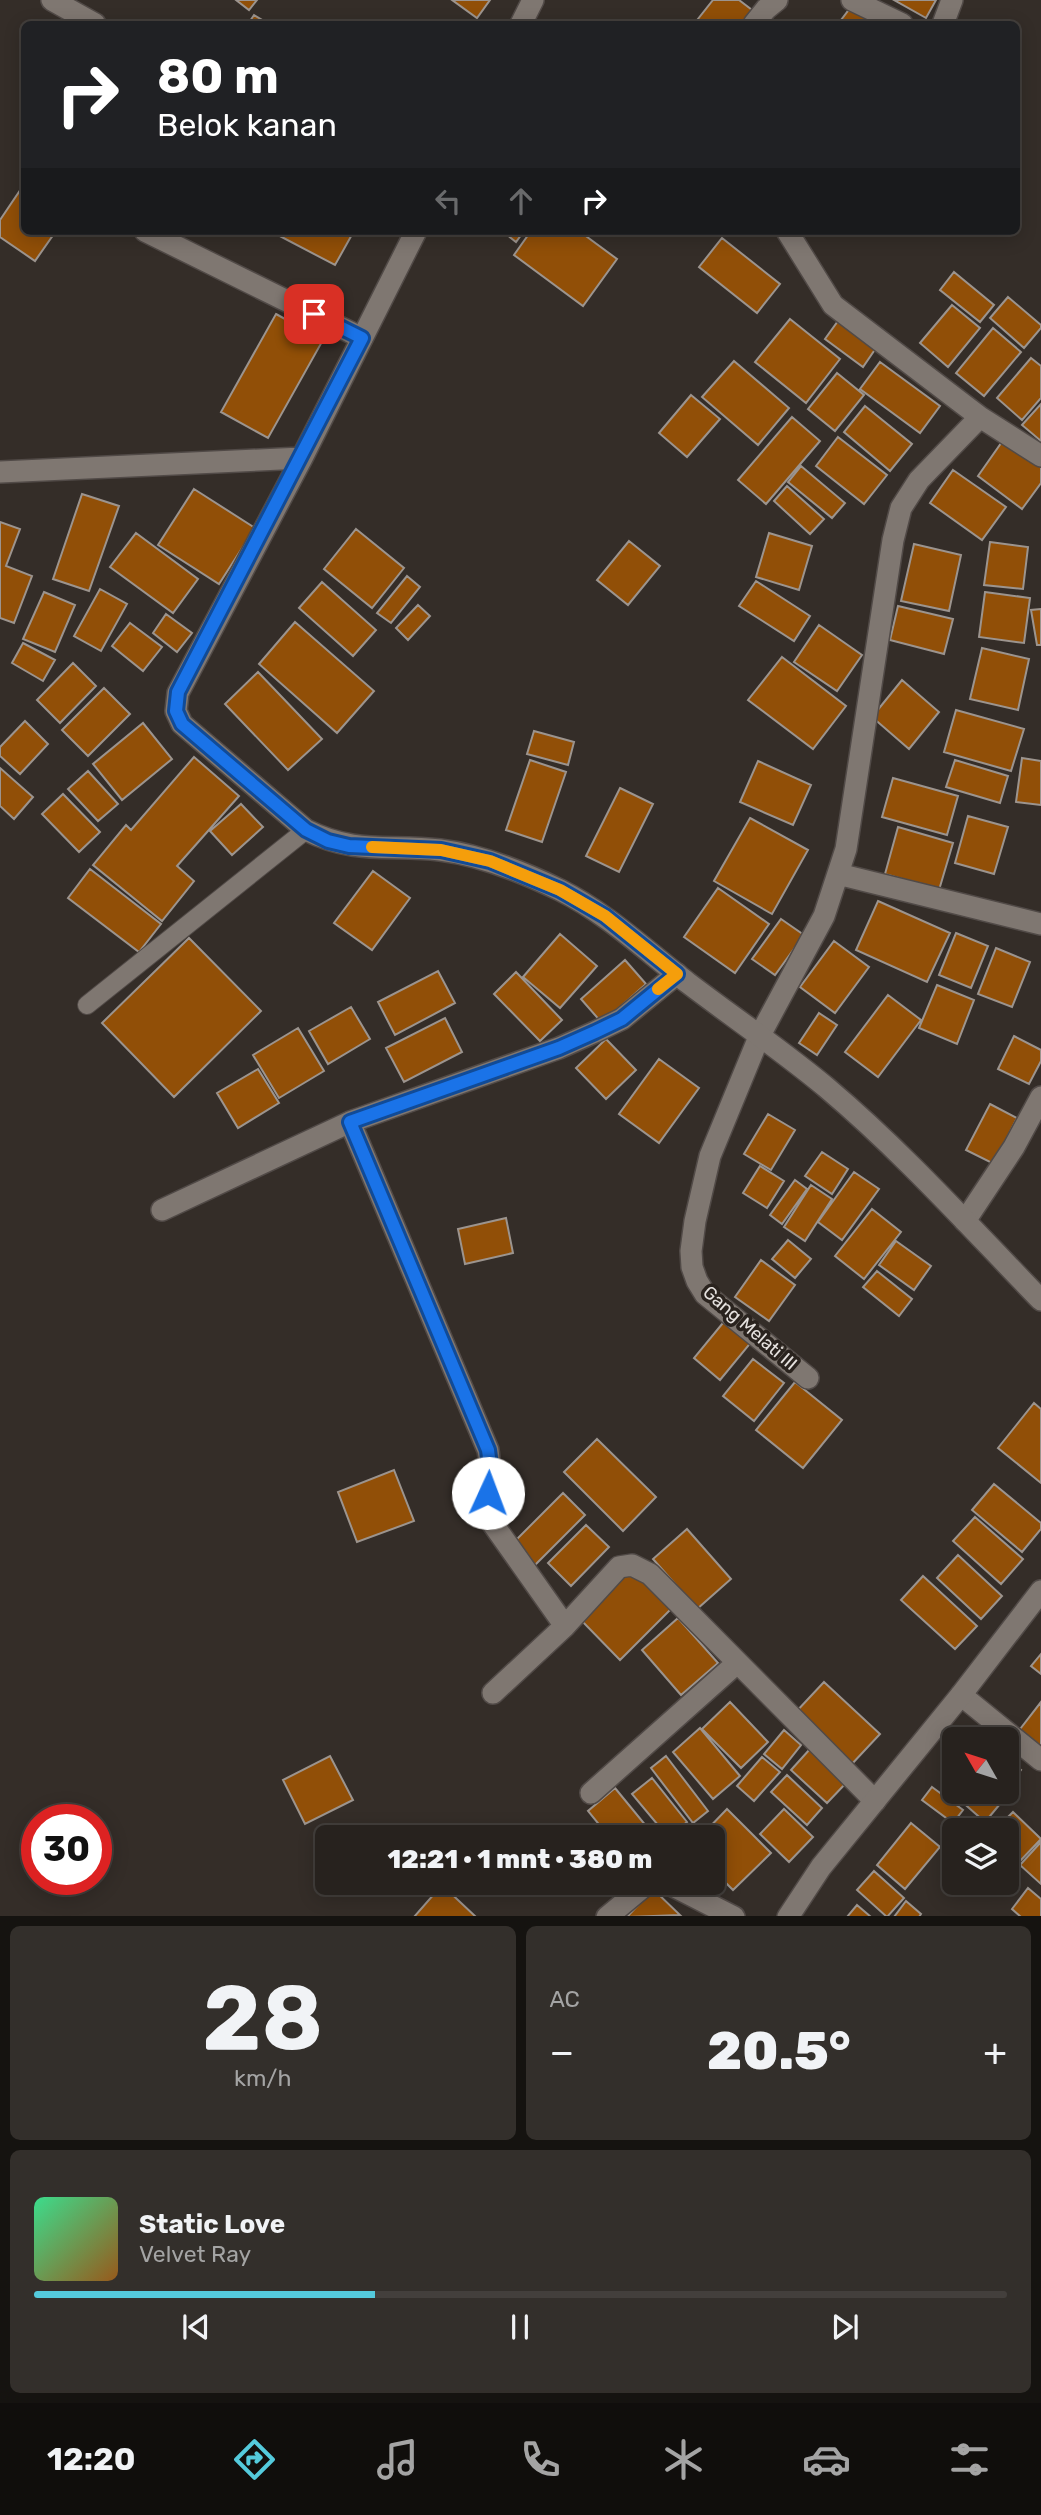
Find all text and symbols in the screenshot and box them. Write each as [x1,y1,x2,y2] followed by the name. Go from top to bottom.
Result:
[157,47,279,105] text: 80 m
[42,49,133,140] icon: right
[157,106,337,144] text: Belok kanan
[429,182,467,220] icon: left
[502,182,540,220] icon: ahead
[575,182,613,220] icon: right
[284,284,344,344] pin
[295,295,333,333] icon: arrive
[698,1281,802,1375] street label: Gang Melati III
[451,1456,525,1530] position arrow
[942,1727,1018,1804] north arrow
[942,1727,1019,1895] map controls
[21,1804,112,1895] speed limit sign: 30
[942,1818,1019,1895] button: layers
[388,1844,652,1875] text: 12:21 · 1 mnt · 380 m
[202,1964,323,2072] text: 28
[550,1985,580,2013] text: AC
[707,2020,850,2082] text: 20.5°
[550,2029,574,2075] text: −
[983,2029,1007,2075] text: +
[234,2064,291,2092] text: km/h
[139,2209,285,2240] text: Static Love
[139,2240,251,2268] text: Velvet Ray
[177,2308,215,2346] icon: previous
[501,2308,539,2346] icon: pause
[826,2308,864,2346] icon: next
[230,2435,279,2484] icon: directions
[373,2435,422,2484] icon: music
[516,2435,565,2484] icon: phone
[659,2435,708,2484] icon: climate
[802,2435,851,2484] icon: car
[945,2435,994,2484] icon: filters
[47,2440,136,2478] text: 12:20

